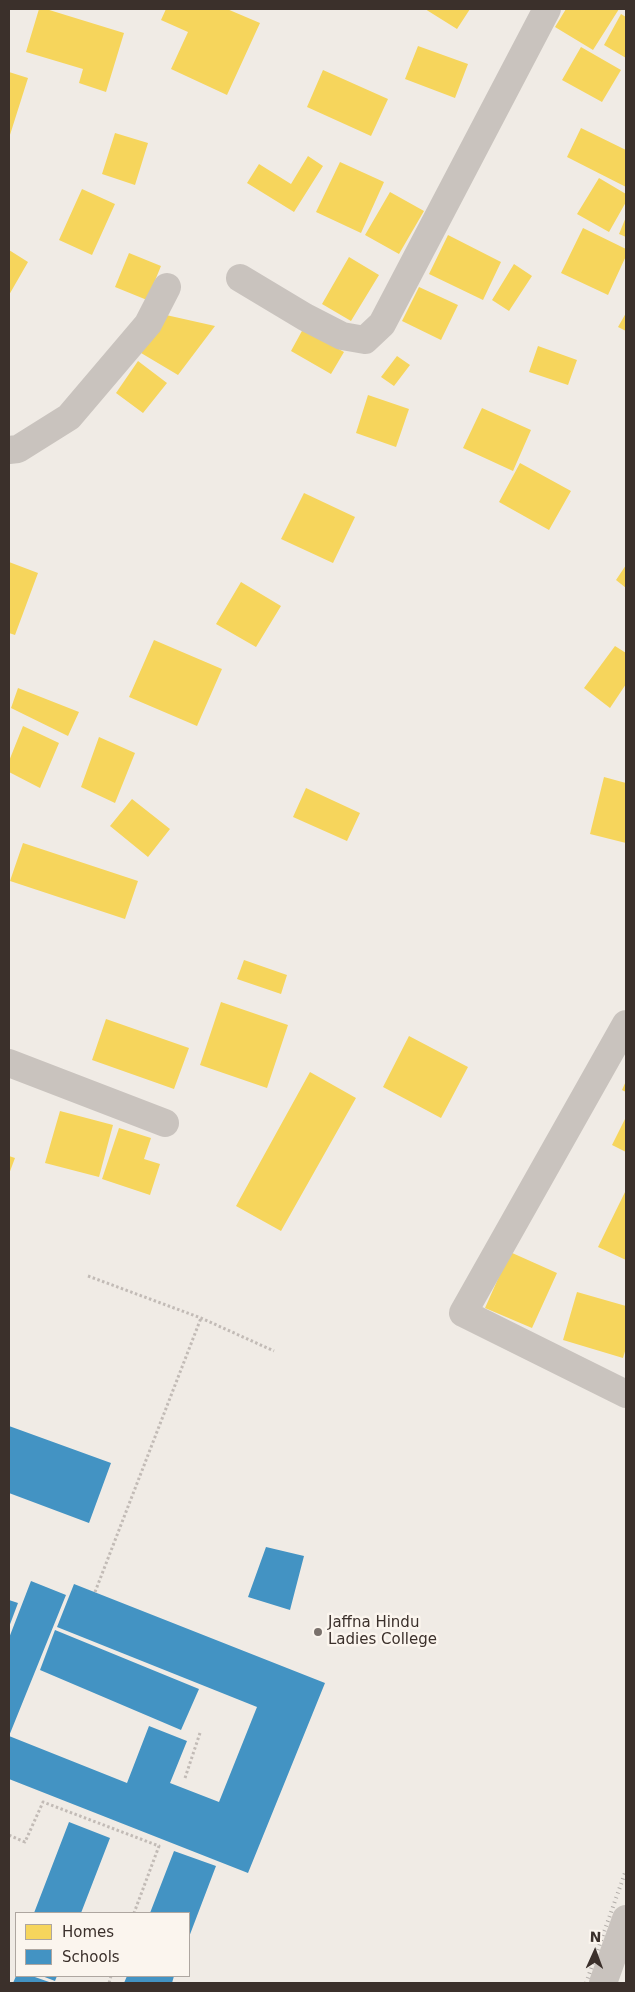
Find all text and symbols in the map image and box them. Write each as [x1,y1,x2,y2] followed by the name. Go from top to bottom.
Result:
[328,1614,437,1649] place label: Jaffna Hindu Ladies College
[312,1626,324,1638] marker: Jaffna Hindu Ladies College
[15,1912,190,1977] legend
[62,1923,114,1941] text: Homes
[570,1927,620,1977] north arrow
[589,1929,602,1945] text: N
[62,1948,120,1966] text: Schools

